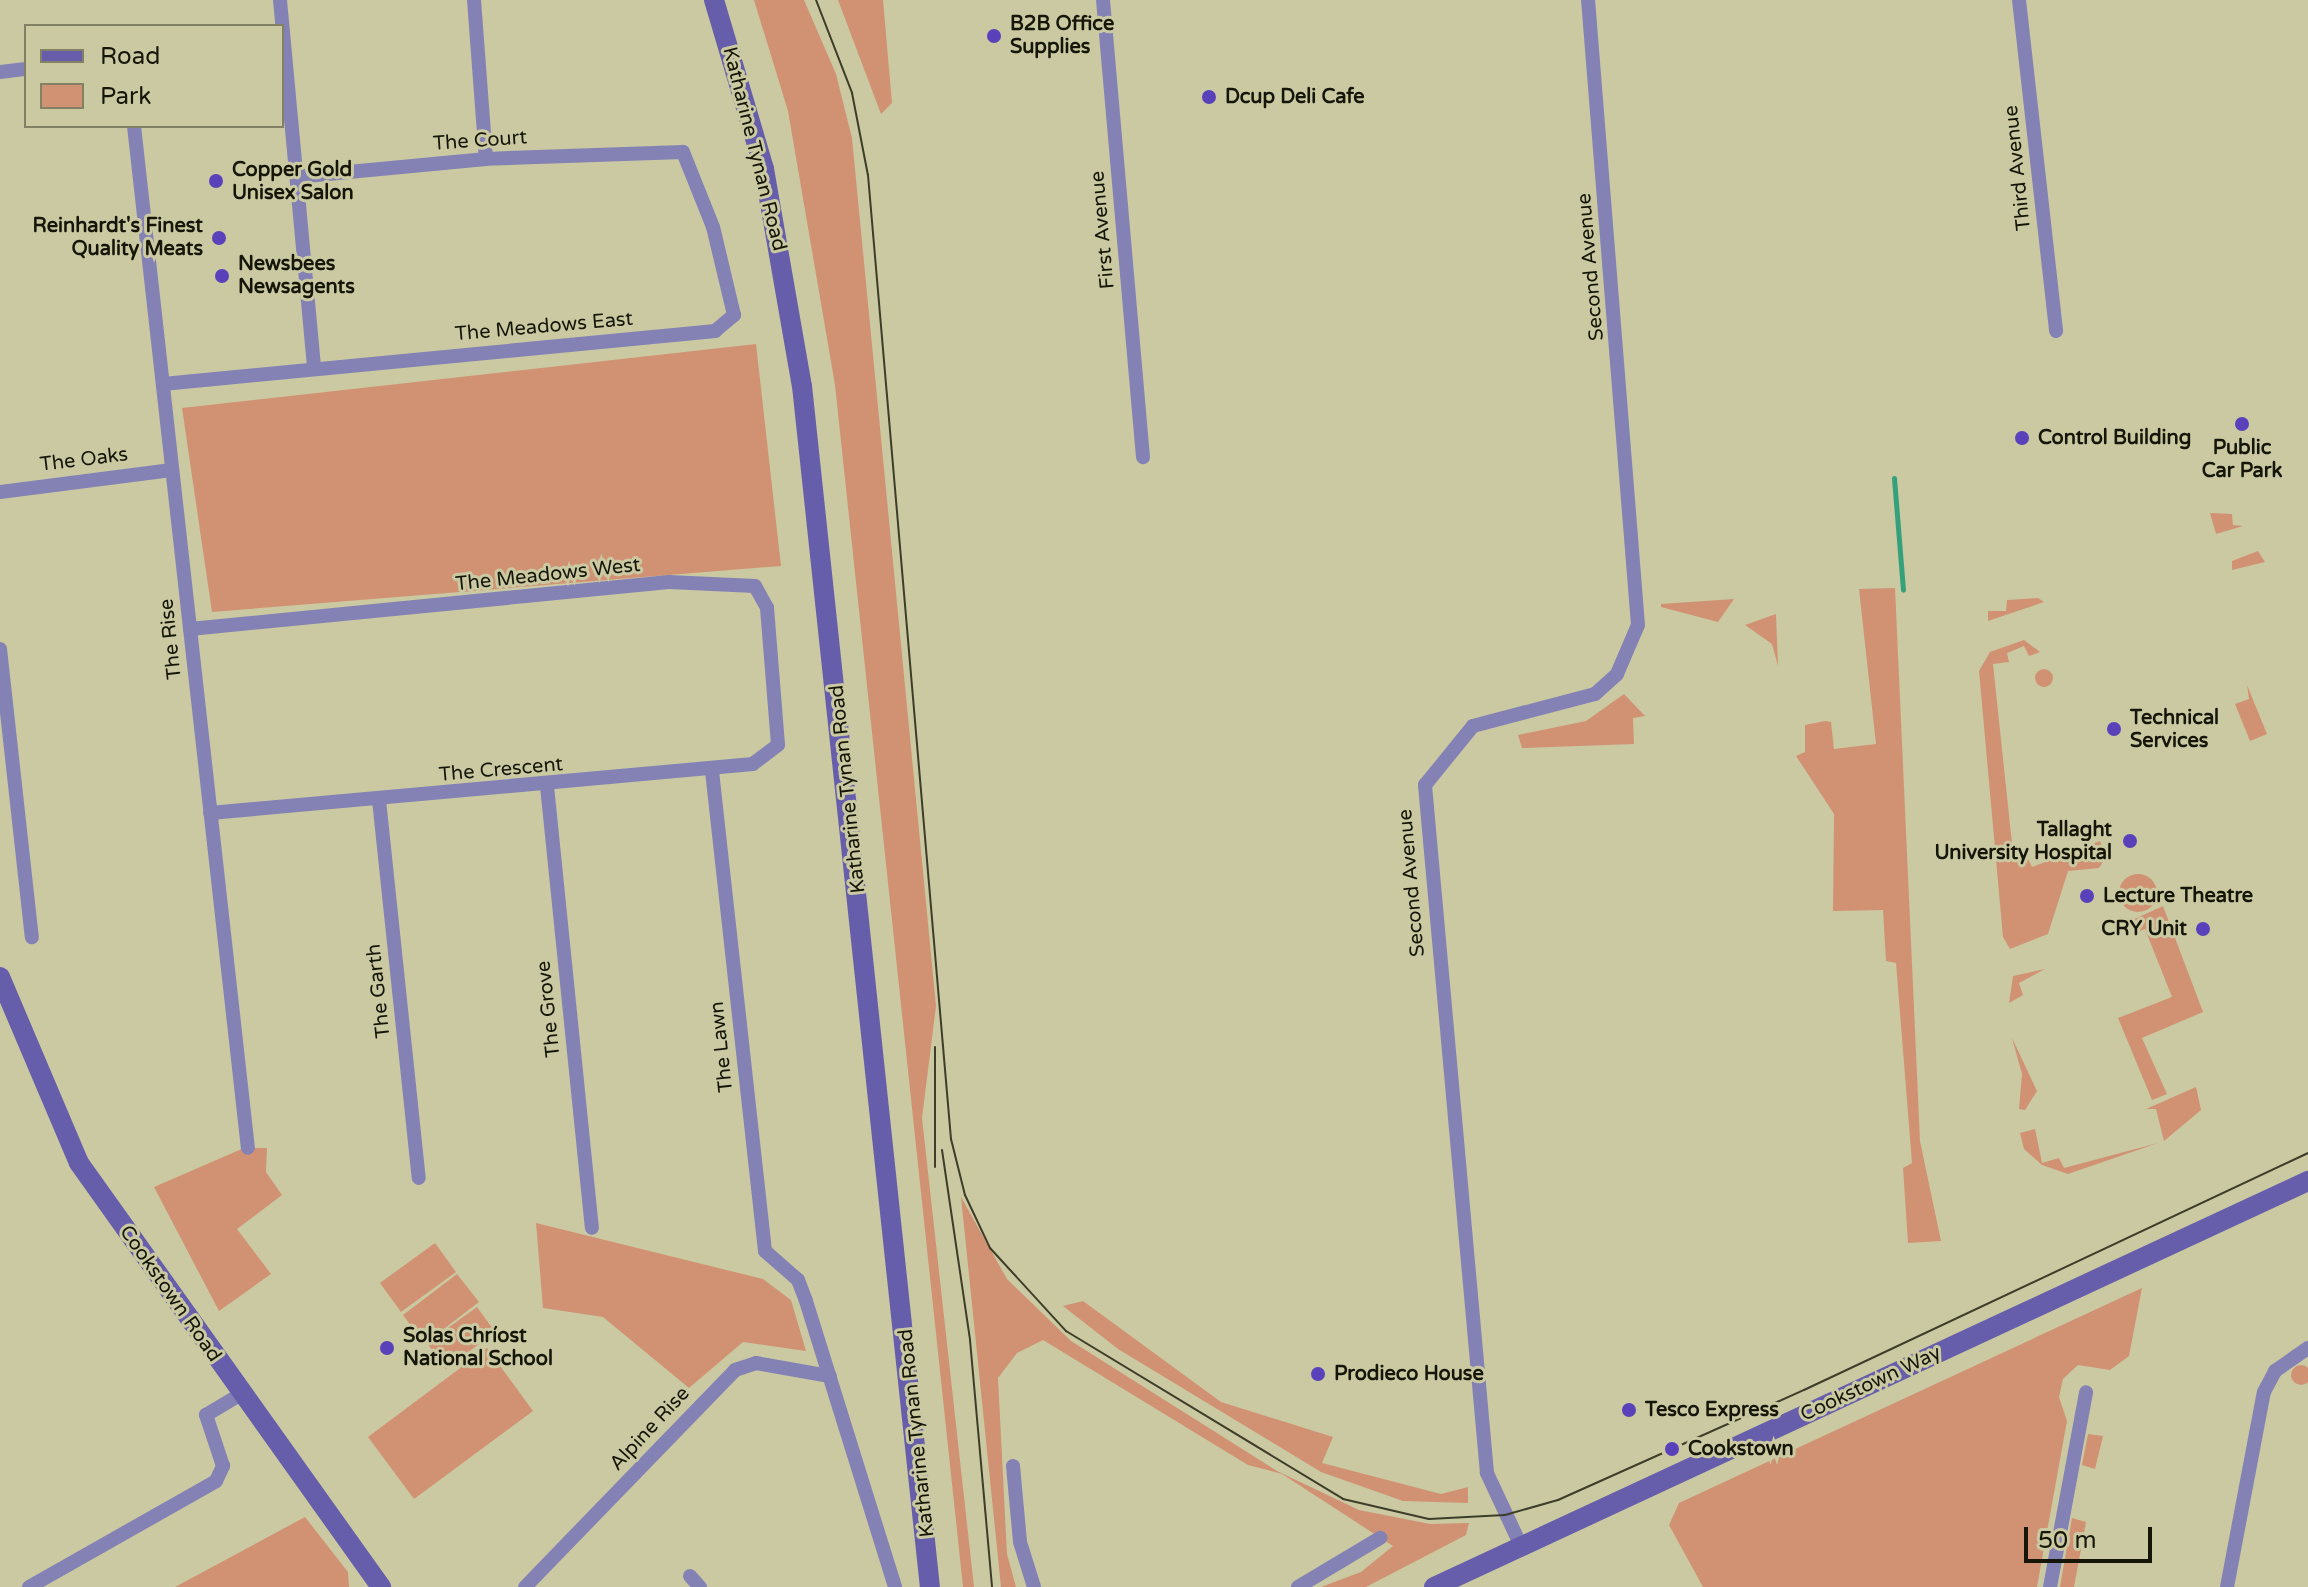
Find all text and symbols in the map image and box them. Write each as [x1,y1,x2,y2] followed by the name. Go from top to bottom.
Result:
[1010,12,1114,59] place label: B2B Office Supplies
[24,24,284,128] legend
[985,27,1003,45] marker: B2B Office Supplies
[100,42,160,71] text: Road
[717,45,791,253] street label: Katharine Tynan Road
[100,82,151,111] text: Park
[1225,85,1365,109] place label: Dcup Deli Cafe
[1200,88,1218,106] marker: Dcup Deli Cafe
[1999,104,2037,232] street label: Third Avenue
[432,126,528,156] street label: The Court
[232,158,354,205] place label: Copper Gold Unisex Salon
[1086,170,1120,290] street label: First Avenue
[207,172,225,190] marker: Copper Gold Unisex Salon
[1573,192,1609,342] street label: Second Avenue
[32,214,203,261] place label: Reinhardt's Finest Quality Meats
[210,229,228,247] marker: Reinhardt's Finest Quality Meats
[238,252,355,299] place label: Newsbees Newsagents
[213,267,231,285] marker: Newsbees Newsagents
[454,307,634,347] street label: The Meadows East
[2233,415,2251,433] marker: Public Car Park
[2038,426,2191,450] place label: Control Building
[2013,429,2031,447] marker: Control Building
[2202,436,2282,483] place label: Public Car Park
[39,443,129,477] street label: The Oaks
[455,553,641,597] street label: The Meadows West
[155,598,187,680] street label: The Rise
[825,684,871,894] street label: Katharine Tynan Road
[2130,706,2219,753] place label: Technical Services
[2105,720,2123,738] marker: Technical Services
[438,753,564,787] street label: The Crescent
[1394,808,1430,958] street label: Second Avenue
[1935,818,2112,865] place label: Tallaght University Hospital
[2119,830,2141,852] marker: Tallaght University Hospital
[2103,884,2253,908] place label: Lecture Theatre
[2078,887,2096,905] marker: Lecture Theatre
[2101,917,2187,941] place label: CRY Unit
[2194,920,2212,938] marker: CRY Unit
[362,943,396,1039] street label: The Garth
[532,959,566,1059] street label: The Grove
[705,1000,739,1094] street label: The Lawn
[114,1221,226,1367] street label: Cookstown Road
[403,1324,553,1371] place label: Solas Chríost National School
[894,1328,940,1538] street label: Katharine Tynan Road
[378,1339,396,1357] marker: Solas Chríost National School
[1797,1341,1945,1427] street label: Cookstown Way
[1334,1362,1484,1386] place label: Prodieco House
[1309,1365,1327,1383] marker: Prodieco House
[605,1382,695,1476] street label: Alpine Rise
[1645,1398,1779,1422] place label: Tesco Express
[1620,1401,1638,1419] marker: Tesco Express
[1688,1437,1794,1461] place label: Cookstown
[1663,1440,1681,1458] marker: Cookstown
[2028,1511,2156,1561] scale bar
[2038,1526,2096,1555] text: 50 m

